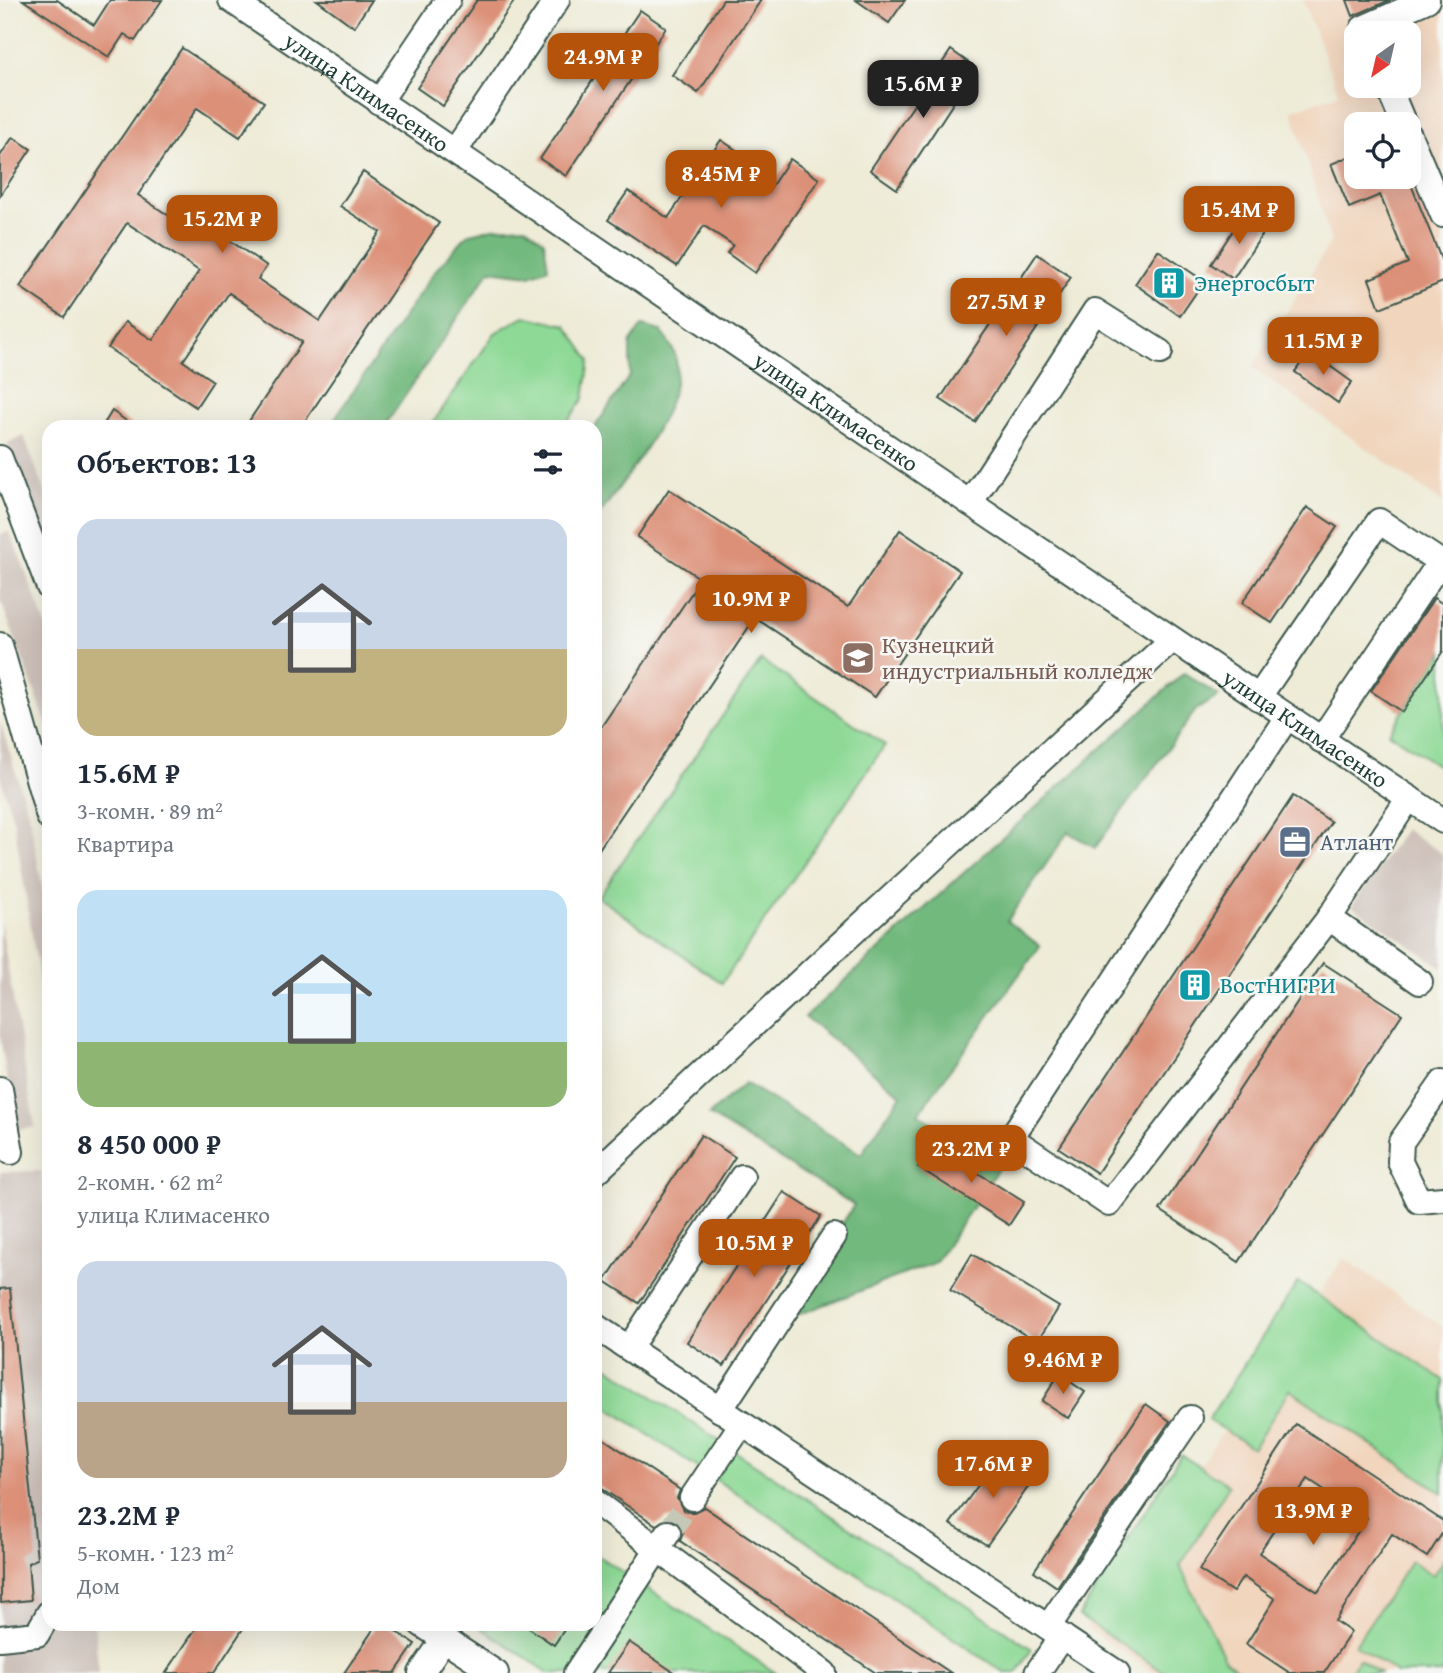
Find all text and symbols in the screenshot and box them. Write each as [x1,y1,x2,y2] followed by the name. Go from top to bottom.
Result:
[1344,21,1421,98] north arrow
[1344,21,1421,189] map controls
[277,23,456,160] street label: улица Климасенко
[538,34,668,93] pin: 24.9M ₽
[563,39,643,72] text: 24.9M ₽
[858,60,988,120] pin: 15.6M ₽
[883,66,963,99] text: 15.6M ₽
[1344,112,1421,189] button: locate
[656,150,786,210] pin: 8.45M ₽
[681,156,761,189] text: 8.45M ₽
[1174,187,1304,246] pin: 15.4M ₽
[1199,192,1279,225] text: 15.4M ₽
[157,196,287,255] pin: 15.2M ₽
[182,201,262,234] text: 15.2M ₽
[1150,264,1188,302] building icon: Энергосбыт
[1194,266,1314,299] place label: Энергосбыт
[941,278,1071,338] pin: 27.5M ₽
[966,284,1046,317] text: 27.5M ₽
[1258,318,1388,377] pin: 11.5M ₽
[1283,323,1363,356] text: 11.5M ₽
[746,343,926,479] street label: улица Климасенко
[77,440,257,484] text: Объектов: 13
[529,443,567,481] icon: filters
[259,565,385,691] icon: home
[686,576,816,635] pin: 10.9M ₽
[711,581,791,614] text: 10.9M ₽
[882,628,1153,687] place label: Кузнецкий индустриальный колледж
[839,639,877,677] school or university icon: Кузнецкий индустриальный колледж
[1215,660,1395,796] street label: улица Климасенко
[77,750,180,794] text: 15.6M ₽
[77,794,223,827] text: 3-комн. · 89 m²
[1276,823,1314,861] office icon: Атлант
[1320,825,1393,858] place label: Атлант
[77,827,174,860] text: Квартира
[259,936,385,1062] icon: home
[1176,966,1214,1004] building icon: ВостНИГРИ
[1220,968,1336,1001] place label: ВостНИГРИ
[77,1121,221,1165] text: 8 450 000 ₽
[906,1126,1036,1185] pin: 23.2M ₽
[931,1131,1011,1164] text: 23.2M ₽
[77,1165,223,1198] text: 2-комн. · 62 m²
[77,1198,270,1231] text: улица Климасенко
[689,1220,819,1279] pin: 10.5M ₽
[714,1225,794,1258] text: 10.5M ₽
[259,1307,385,1433] icon: home
[998,1336,1128,1396] pin: 9.46M ₽
[1023,1342,1103,1375] text: 9.46M ₽
[928,1440,1058,1500] pin: 17.6M ₽
[953,1446,1033,1479] text: 17.6M ₽
[1248,1488,1378,1547] pin: 13.9M ₽
[77,1492,180,1536] text: 23.2M ₽
[1273,1493,1353,1526] text: 13.9M ₽
[77,1536,234,1569] text: 5-комн. · 123 m²
[77,1569,120,1602] text: Дом

